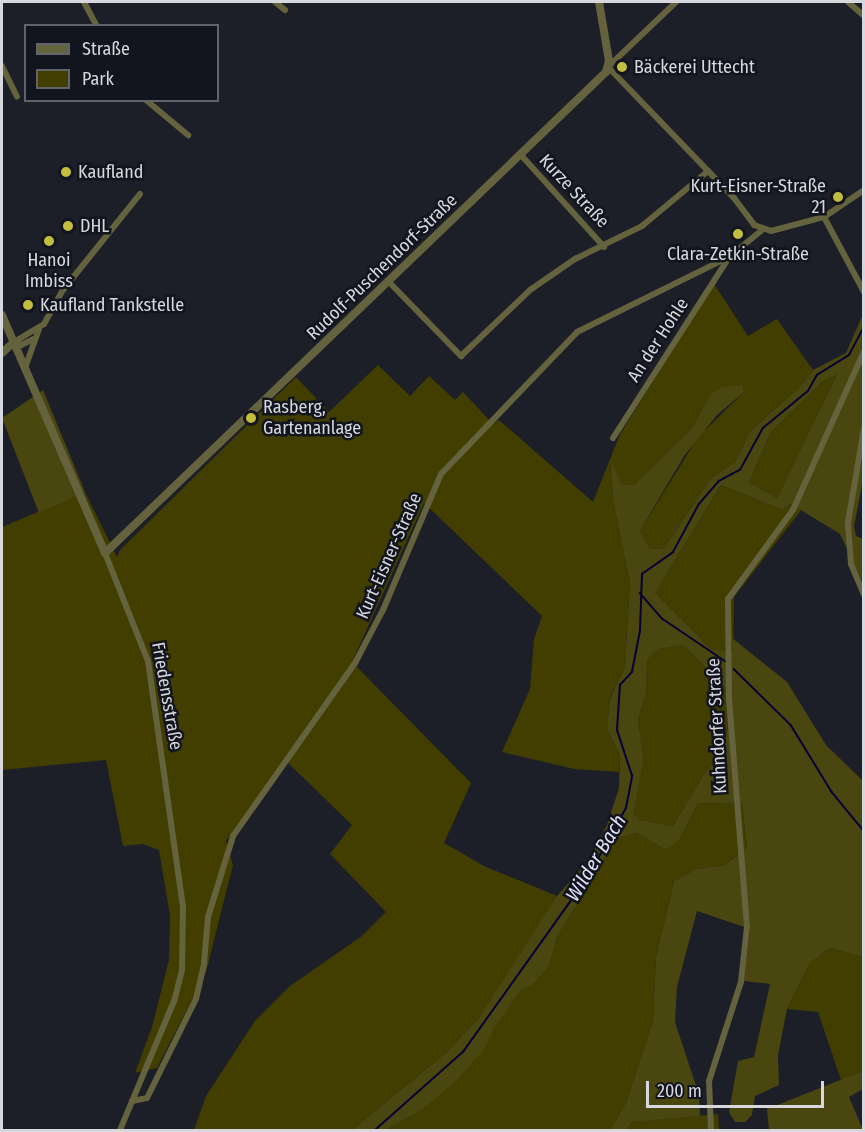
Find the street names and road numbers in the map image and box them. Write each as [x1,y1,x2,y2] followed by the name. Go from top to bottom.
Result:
[534,150,614,232] street label: Kurze Straße
[302,189,462,345] street label: Rudolf-Puschendorf-Straße
[623,294,693,386] street label: An der Hohle
[352,490,426,622] street label: Kurt-Eisner-Straße
[147,640,187,752] street label: Friedensstraße
[703,658,731,794] street label: Kuhndorfer Straße

